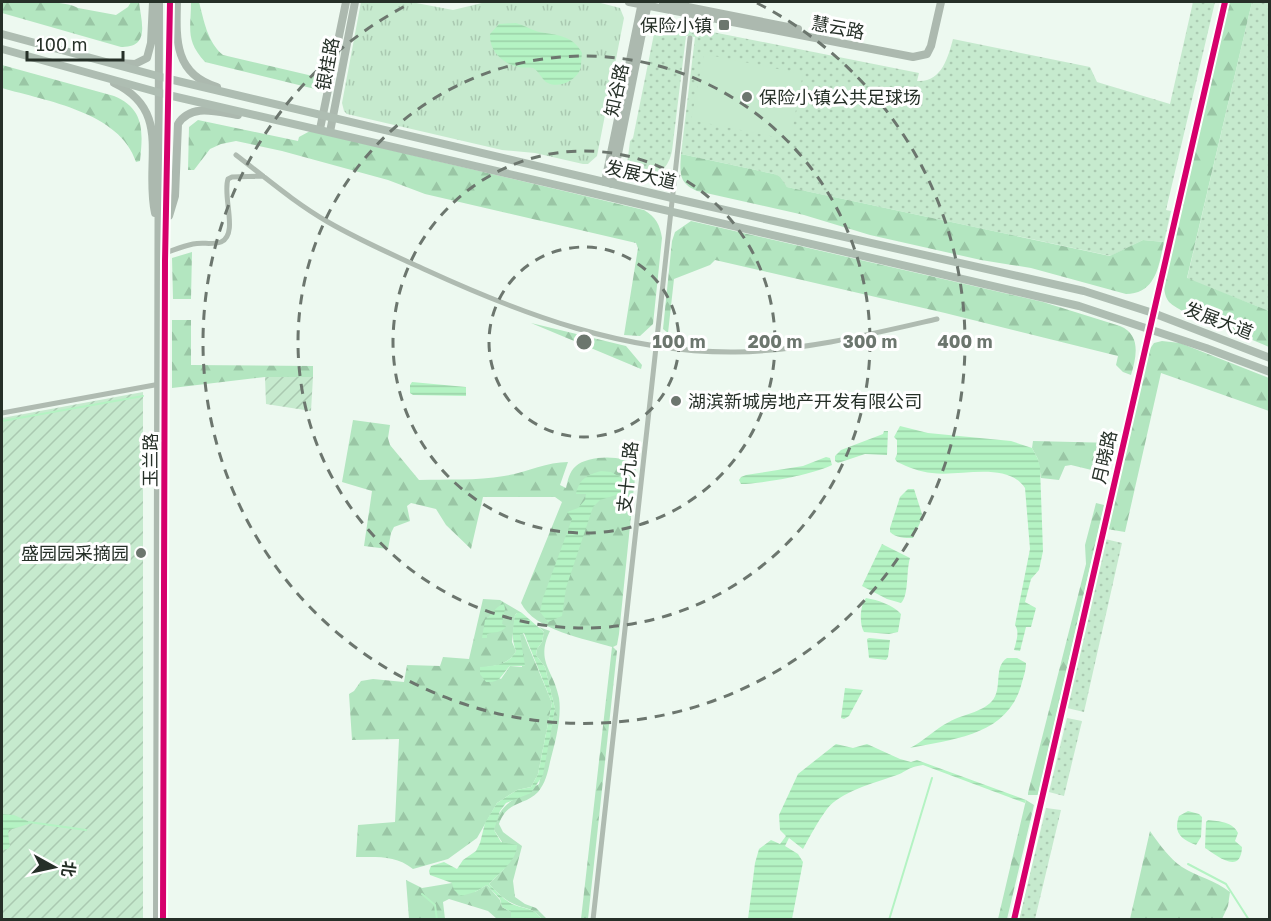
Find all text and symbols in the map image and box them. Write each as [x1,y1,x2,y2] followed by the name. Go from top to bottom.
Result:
[809,11,867,43] street label: 慧云路
[640,14,712,36] place label: 保险小镇
[717,18,731,32] marker: 保险小镇
[27,24,123,62] scale bar
[36,33,87,55] text: 100 m
[311,35,343,93] street label: 银桂路
[600,61,632,119] street label: 知谷路
[759,86,921,108] place label: 保险小镇公共足球场
[740,90,754,104] marker: 保险小镇公共足球场
[603,155,679,193] street label: 发展大道
[1181,297,1257,343] street label: 发展大道
[653,330,705,352] text: 100 m
[748,330,802,352] text: 200 m
[843,330,897,352] text: 300 m
[938,330,992,352] text: 400 m
[574,332,594,352] centre of rings
[688,390,922,412] place label: 湖滨新城房地产开发有限公司
[669,394,683,408] marker: 湖滨新城房地产开发有限公司
[1087,428,1121,486] street label: 月晓路
[139,433,161,487] street label: 玉兰路
[612,440,642,514] street label: 支十九路
[21,542,129,564] place label: 盛园园采摘园
[134,546,148,560] marker: 盛园园采摘园
[24,837,84,897] north arrow
[58,860,80,878] text: 北

